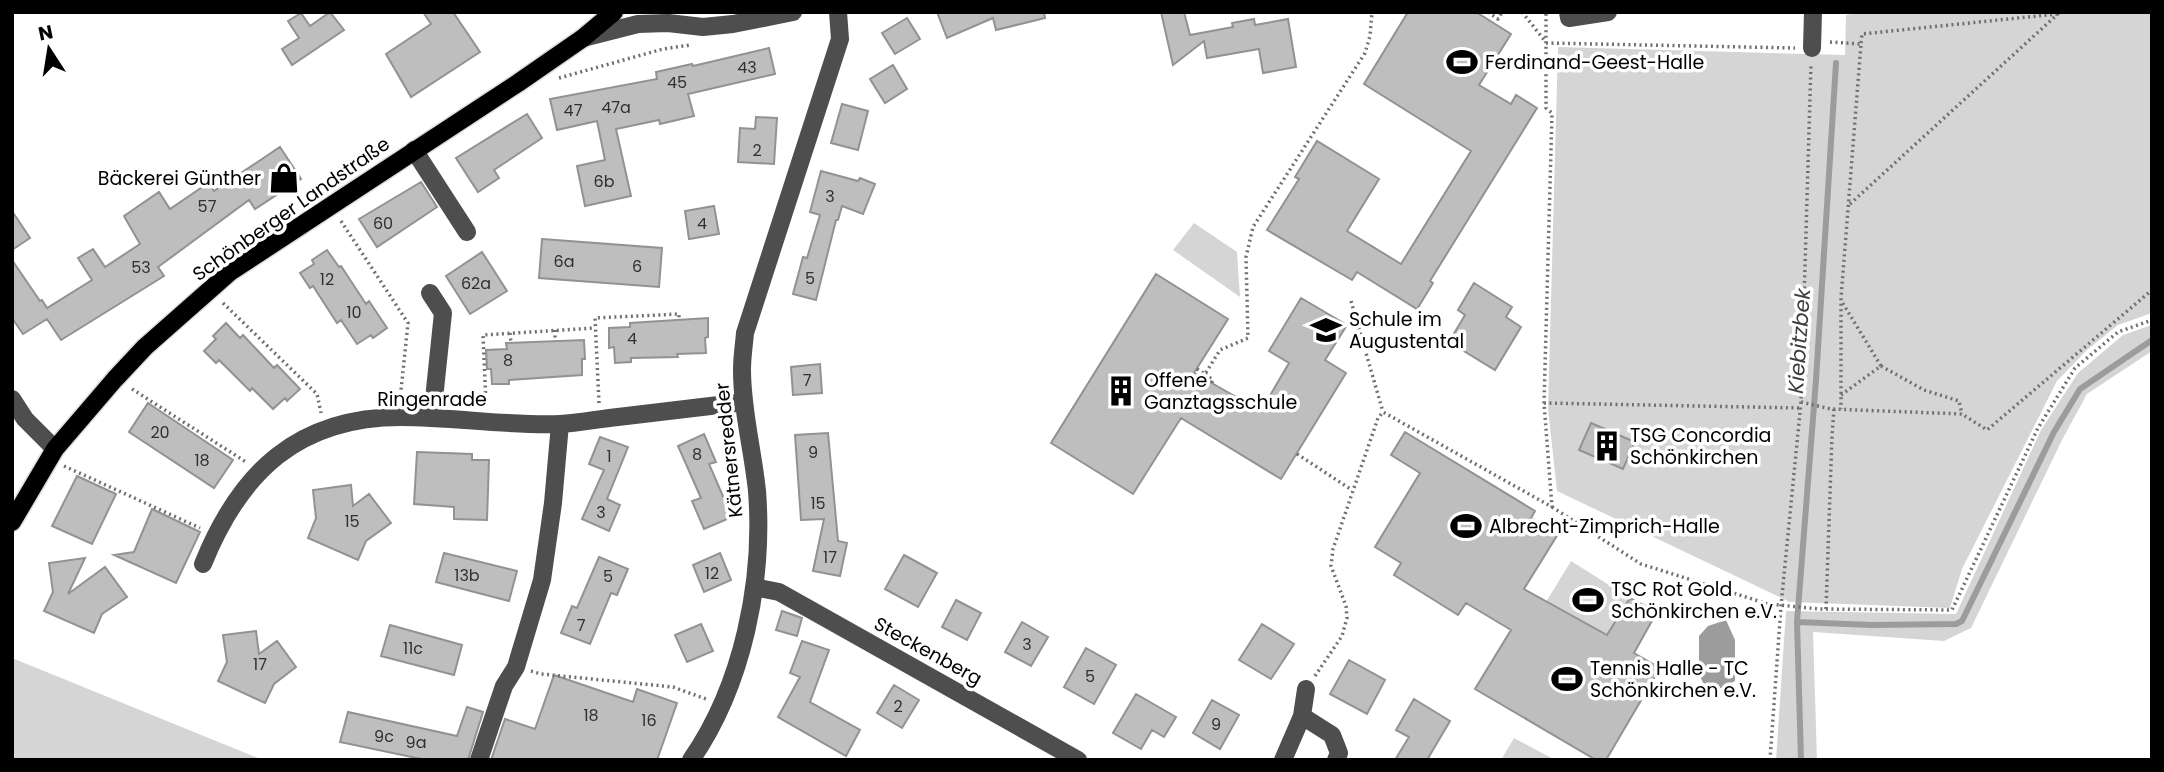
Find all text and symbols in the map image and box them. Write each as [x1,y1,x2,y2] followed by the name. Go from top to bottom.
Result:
[14,14,84,84] north arrow
[36,18,55,48] text: N
[1445,45,1479,79] sports icon: Ferdinand-Geest-Halle
[1485,49,1704,76] place label: Ferdinand-Geest-Halle
[737,56,757,79] house number: 43
[667,71,687,94] house number: 45
[601,96,631,119] house number: 47a
[564,99,583,122] house number: 47
[187,130,395,288] street label: Schönberger Landstraße
[752,139,762,162] house number: 2
[267,161,301,195] shop icon: Bäckerei Günther
[98,165,261,192] place label: Bäckerei Günther
[594,170,615,193] house number: 6b
[825,185,835,208] house number: 3
[198,195,217,218] house number: 57
[373,212,393,235] house number: 60
[697,212,707,235] house number: 4
[554,250,574,273] house number: 6a
[632,255,642,278] house number: 6
[131,256,151,279] house number: 53
[805,267,815,290] house number: 5
[320,268,334,291] house number: 12
[461,272,491,295] house number: 62a
[1781,286,1817,395] water label: Kiebitzbek
[346,301,362,324] house number: 10
[1349,306,1464,355] place label: Schule im Augustental
[1309,313,1343,347] school or university icon: Schule im Augustental
[627,327,637,350] house number: 4
[503,349,513,372] house number: 8
[1144,367,1297,416] place label: Offene Ganztagsschule
[803,369,812,392] house number: 7
[1104,374,1138,408] building icon: Offene Ganztagsschule
[708,381,750,519] street label: Kätnersredder
[377,386,487,413] street label: Ringenrade
[150,421,170,444] house number: 20
[1630,422,1771,471] place label: TSG Concordia Schönkirchen
[1590,429,1624,463] building icon: TSG Concordia Schönkirchen
[808,441,818,464] house number: 9
[692,443,702,466] house number: 8
[606,445,612,468] house number: 1
[194,449,210,472] house number: 18
[810,492,826,515] house number: 15
[596,501,606,524] house number: 3
[1449,509,1483,543] sports icon: Albrecht-Zimprich-Halle
[344,510,360,533] house number: 15
[1489,513,1720,540] place label: Albrecht-Zimprich-Halle
[823,546,837,569] house number: 17
[705,562,719,585] house number: 12
[454,564,480,587] house number: 13b
[603,565,613,588] house number: 5
[1611,576,1777,625] place label: TSC Rot Gold Schönkirchen e.V.
[1571,583,1605,617] sports icon: TSC Rot Gold Schönkirchen e.V.
[869,610,987,692] street label: Steckenberg
[577,614,586,637] house number: 7
[1022,633,1032,656] house number: 3
[403,637,423,660] house number: 11c
[253,653,267,676] house number: 17
[1590,655,1756,704] place label: Tennis Halle - TC Schönkirchen e.V.
[1550,662,1584,696] sports icon: Tennis Halle - TC Schönkirchen e.V.
[1085,665,1095,688] house number: 5
[893,695,903,718] house number: 2
[583,704,599,727] house number: 18
[641,709,657,732] house number: 16
[1211,713,1221,736] house number: 9
[374,725,394,748] house number: 9c
[406,731,426,754] house number: 9a

